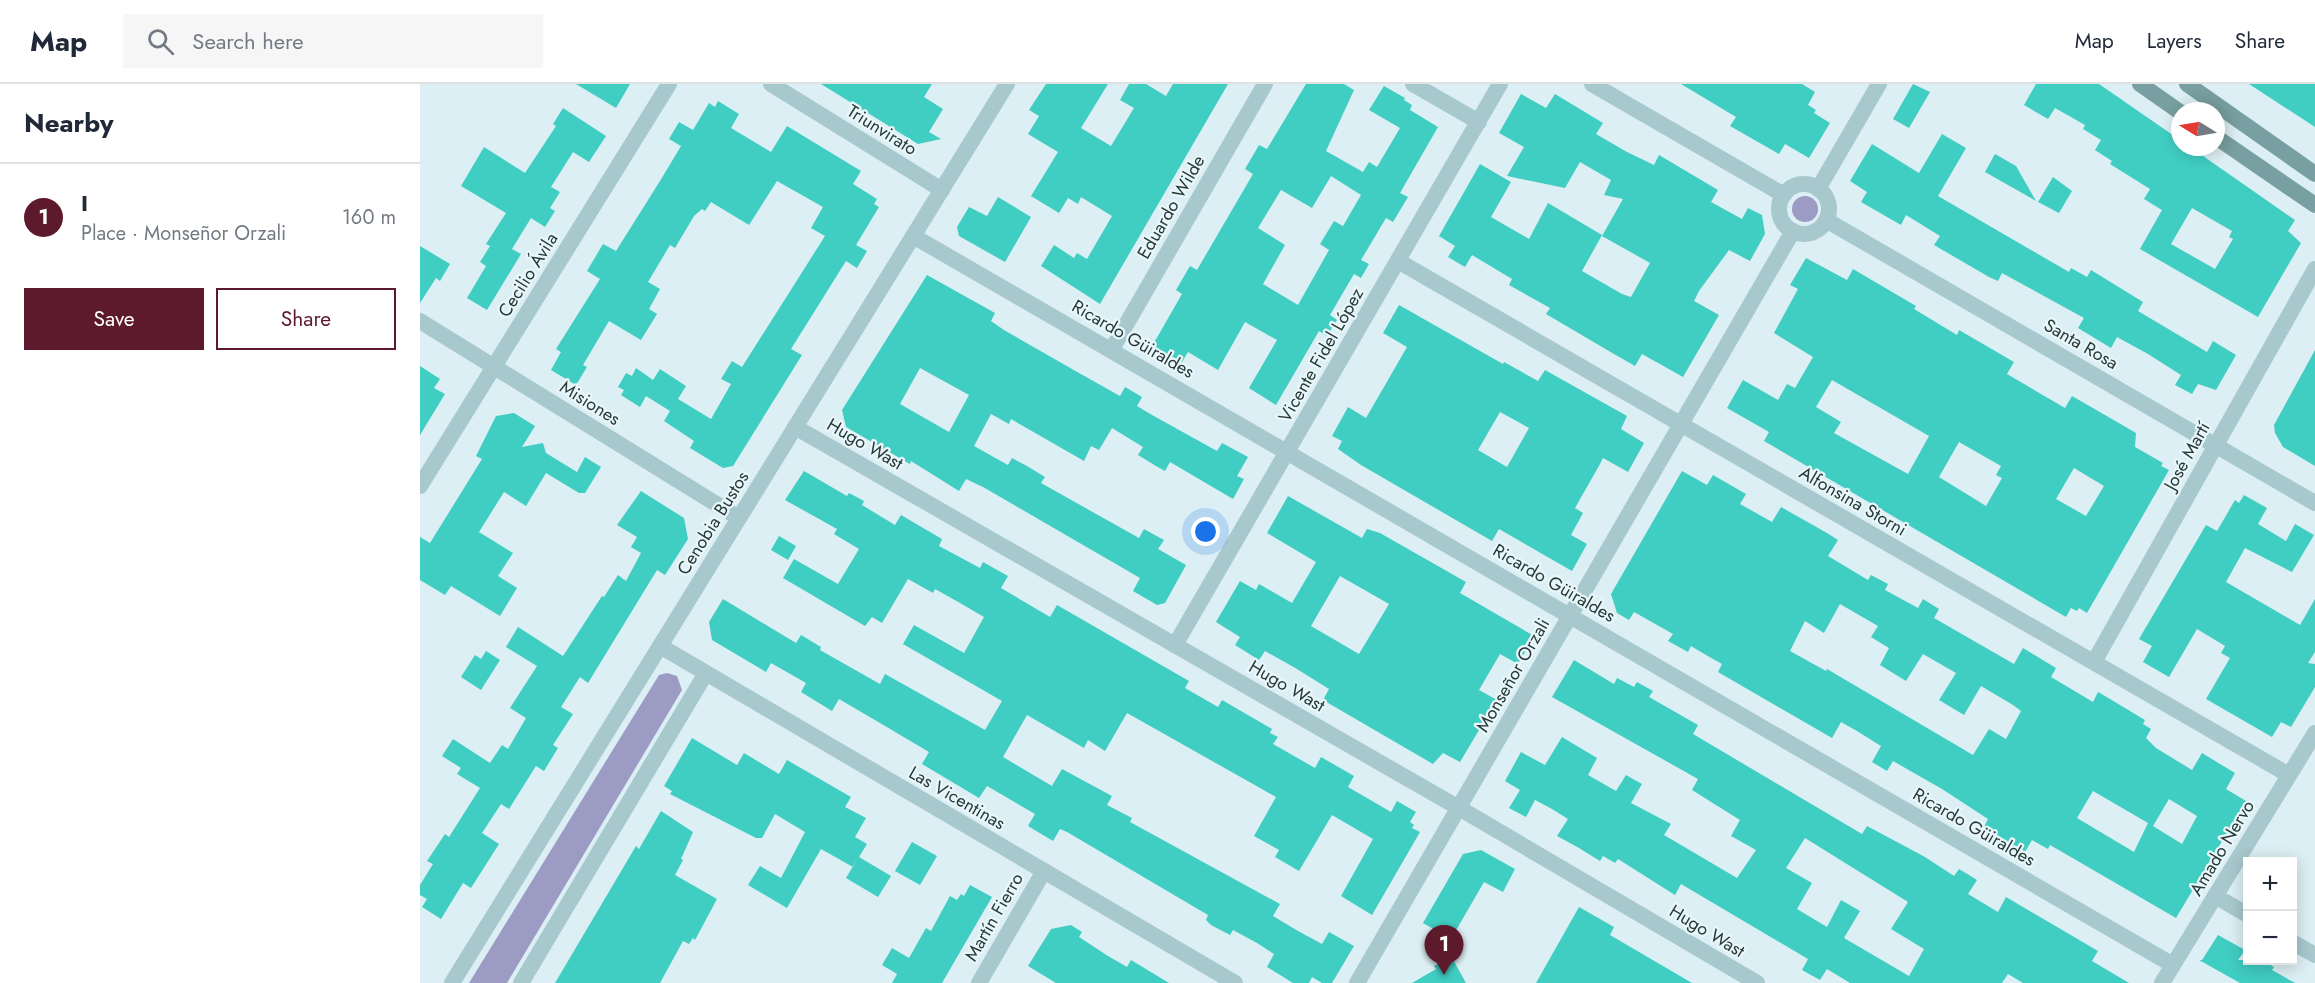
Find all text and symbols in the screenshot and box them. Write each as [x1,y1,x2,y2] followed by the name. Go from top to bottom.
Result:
[123,14,543,68] search box
[30,21,87,62] text: Map
[144,25,177,58] icon: search
[192,25,304,57] text: Search here
[2075,26,2114,56] text: Map
[2147,26,2202,56] text: Layers
[2235,26,2285,56] text: Share
[842,98,922,162] street label: Triunvirato
[2171,102,2225,156] north arrow
[24,104,113,142] text: Nearby
[1131,150,1211,264] street label: Eduardo Wilde
[81,187,88,219] text: I
[38,203,49,232] text: 1
[342,203,396,232] text: 160 m
[81,219,286,248] text: Place · Monseñor Orzali
[492,228,564,322] street label: Cecilio Ávila
[1272,282,1370,427] street label: Vicente Fidel López
[24,288,204,350] button: Save
[216,288,396,350] button: Share
[1067,293,1199,385] street label: Ricardo Güiraldes
[2039,312,2123,376] street label: Santa Rosa
[555,374,625,432] street label: Misiones
[822,412,908,477] street label: Hugo Wast
[2157,416,2217,497] street label: José Martí
[1794,460,1912,542] street label: Alfonsina Storni
[671,466,755,580] street label: Cenobia Bustos
[1191,517,1220,546] your location
[1488,537,1620,629] street label: Ricardo Güiraldes
[1470,613,1556,737] street label: Monseñor Orzali
[1244,654,1330,719] street label: Hugo Wast
[904,760,1010,836] street label: Las Vicentinas
[1908,781,2040,873] street label: Ricardo Güiraldes
[2183,795,2261,901] street label: Amado Nervo
[2243,857,2297,965] map controls
[2243,857,2297,911] button: +
[958,868,1030,966] street label: Martín Fierro
[1664,898,1750,964] street label: Hugo Wast
[2243,911,2297,965] button: −
[1424,926,1464,975] pin: 1

